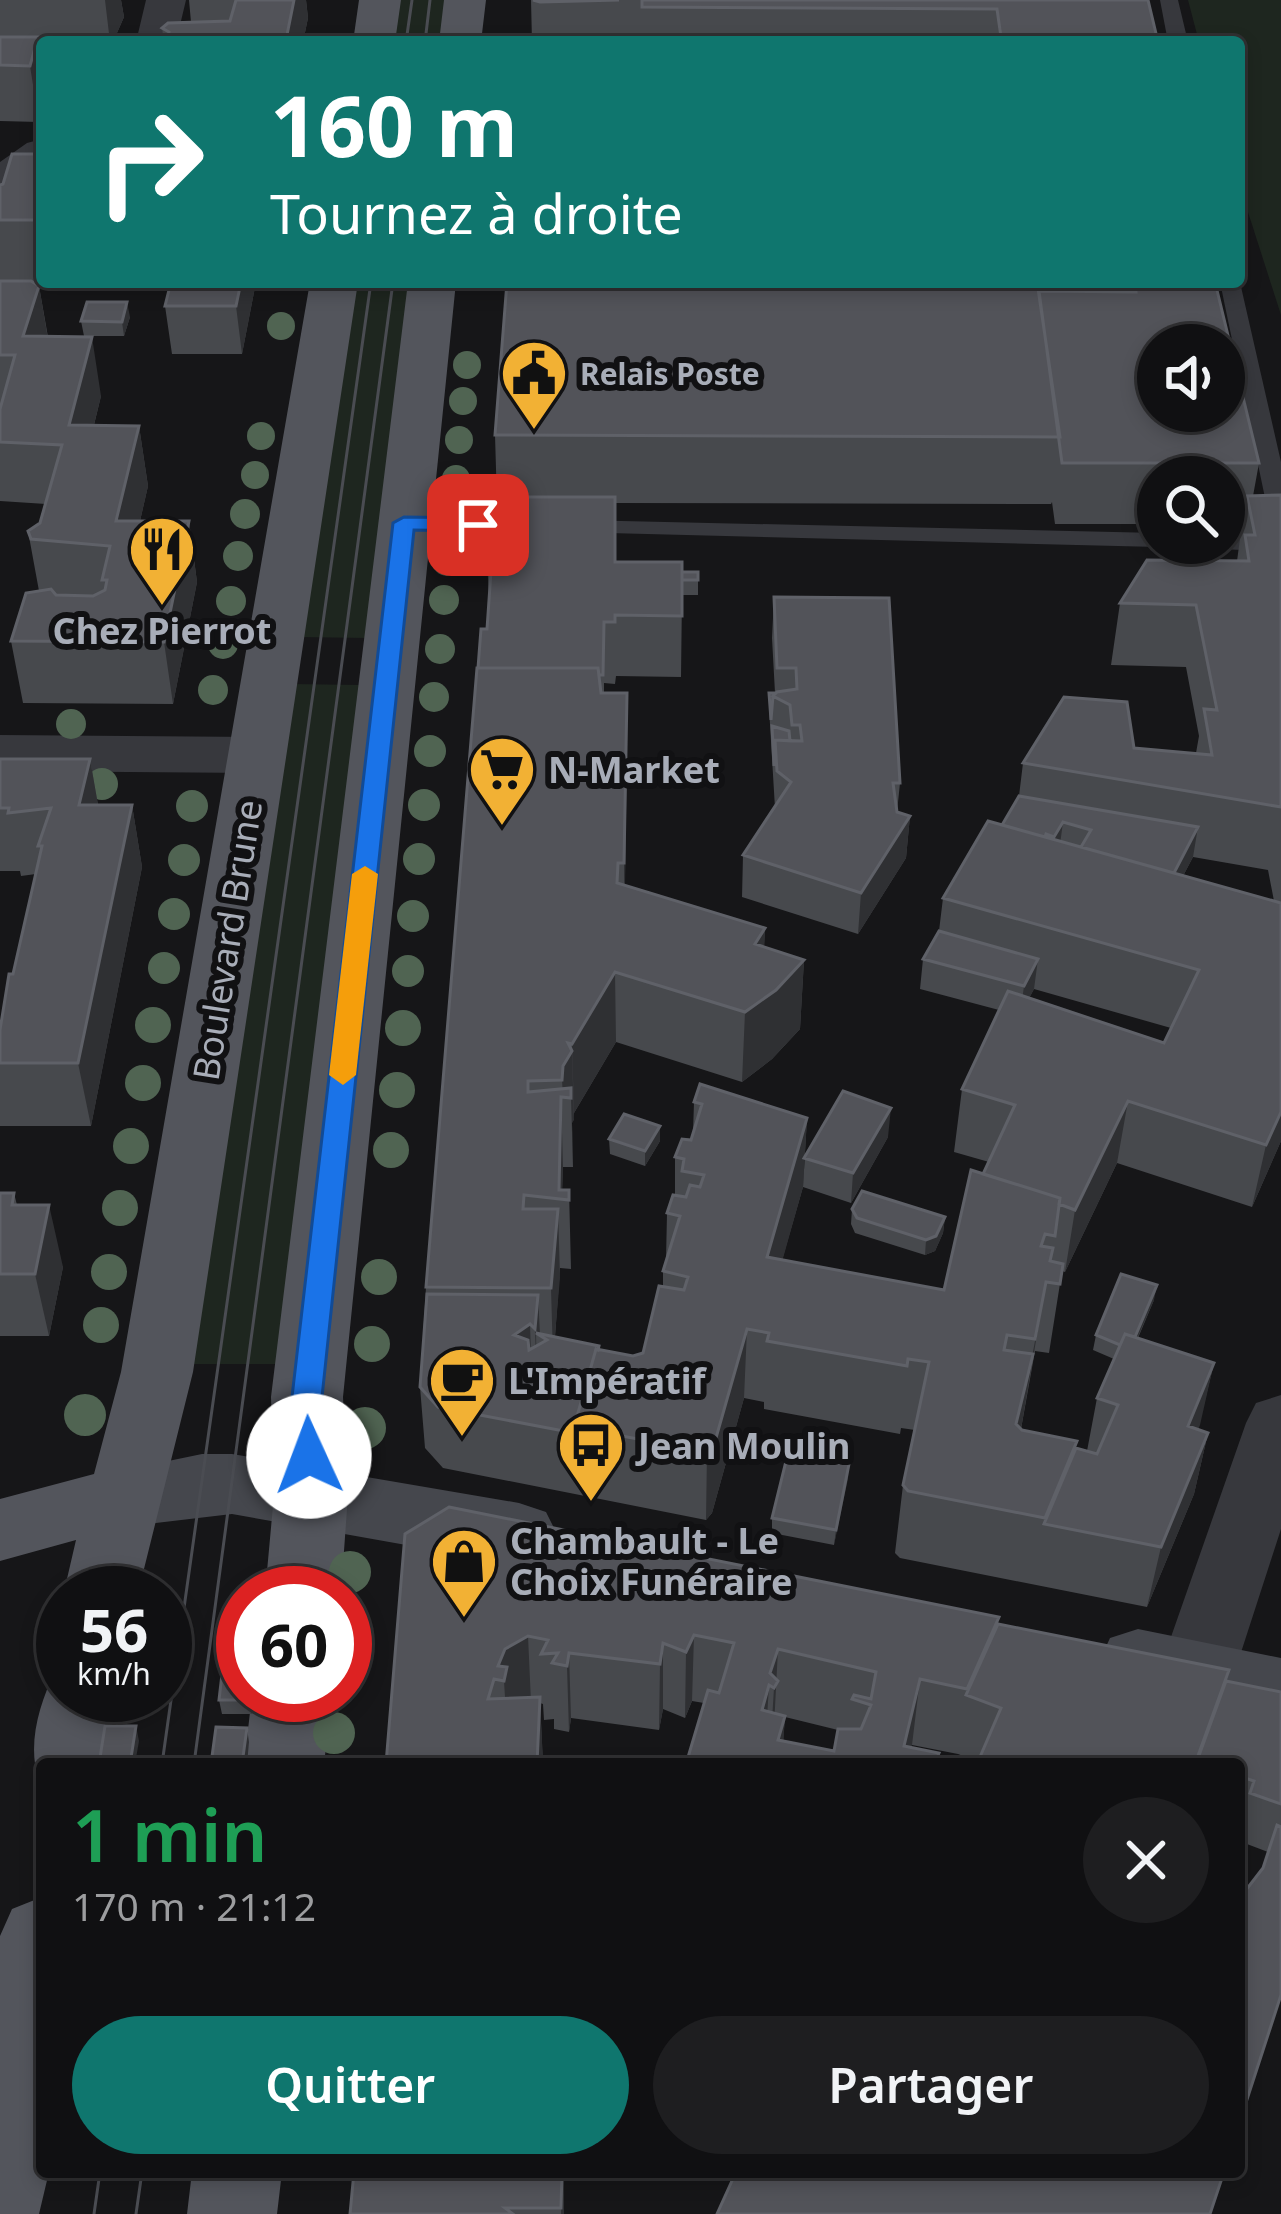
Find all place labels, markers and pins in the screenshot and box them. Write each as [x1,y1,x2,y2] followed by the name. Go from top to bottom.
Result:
[499,338,569,432] public building icon: Relais Poste
[580,353,760,394] place label: Relais Poste
[427,474,529,576] pin
[127,514,197,608] restaurant icon: Chez Pierrot
[53,606,271,655] place label: Chez Pierrot
[467,734,537,828] supermarket icon: N-Market
[548,745,720,794] place label: N-Market
[427,1345,497,1439] cafe icon: L'Impératif
[508,1356,707,1405] place label: L'Impératif
[556,1410,626,1504] bus stop icon: Jean Moulin
[635,1421,850,1470] place label: Jean Moulin
[510,1516,793,1606] place label: Chambault - Le Choix Funéraire
[429,1526,499,1620] shop icon: Chambault - Le Choix Funéraire

